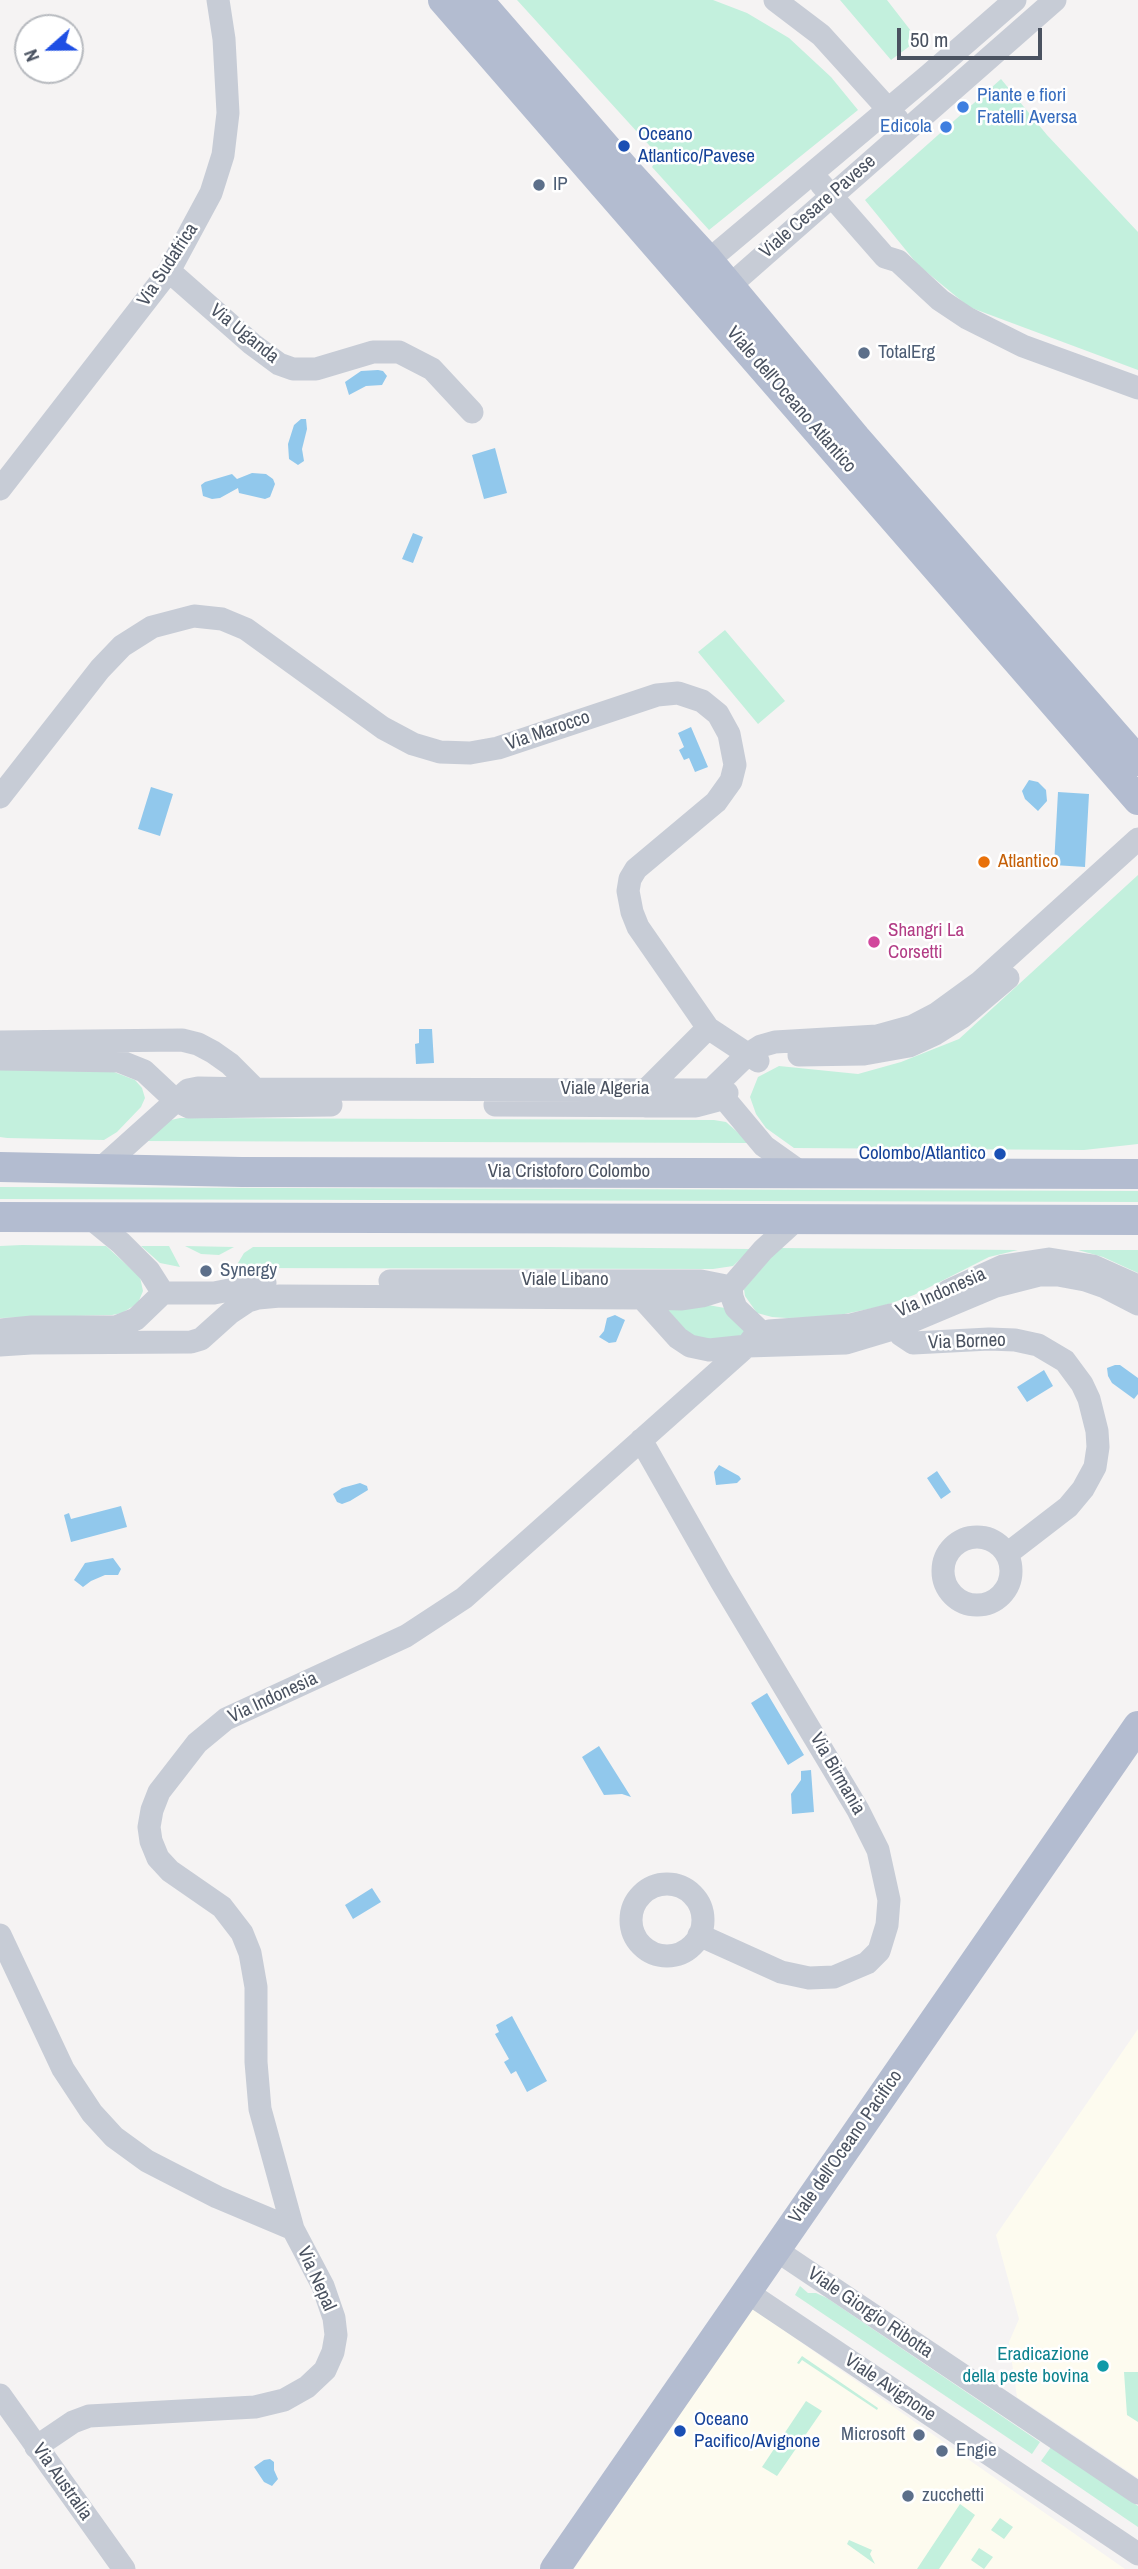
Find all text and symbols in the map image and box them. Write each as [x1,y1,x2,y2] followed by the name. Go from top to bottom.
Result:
[14,14,84,84] north arrow
[900,14,1045,58] scale bar
[910,25,948,54] text: 50 m
[17,46,45,66] text: N
[977,85,1077,129] place label: Piante e fiori Fratelli Aversa
[955,99,971,115] marker: Piante e fiori Fratelli Aversa
[880,116,932,138] place label: Edicola
[938,119,954,135] marker: Edicola
[638,124,755,168] place label: Oceano Atlantico/Pavese
[616,138,632,154] marker: Oceano Atlantico/Pavese
[755,150,881,264] street label: Viale Cesare Pavese
[553,174,568,196] place label: IP
[531,177,547,193] marker: IP
[133,219,203,311] street label: Via Sudafrica
[205,299,283,369] street label: Via Uganda
[721,322,861,478] street label: Viale dell'Oceano Atlantico
[878,342,935,364] place label: TotalErg
[856,345,872,361] marker: TotalErg
[503,706,593,756] street label: Via Marocco
[998,851,1059,873] place label: Atlantico
[976,854,992,870] marker: Atlantico
[888,920,964,964] place label: Shangri La Corsetti
[866,934,882,950] marker: Shangri La Corsetti
[561,1078,649,1100] street label: Viale Algeria
[859,1143,986,1165] place label: Colombo/Atlantico
[992,1146,1008,1162] marker: Colombo/Atlantico
[488,1161,650,1183] street label: Via Cristoforo Colombo
[220,1260,277,1282] place label: Synergy
[198,1263,214,1279] marker: Synergy
[893,1263,989,1323] street label: Via Indonesia
[521,1269,609,1291] street label: Viale Libano
[928,1329,1006,1355] street label: Via Borneo
[225,1667,321,1729] street label: Via Indonesia
[804,1729,870,1819] street label: Via Birmania
[784,2066,908,2228] street label: Viale dell'Oceano Pacifico
[292,2243,340,2315] street label: Via Nepal
[803,2263,937,2363] street label: Viale Giorgio Ribotta
[963,2344,1089,2388] place label: Eradicazione della peste bovina
[840,2349,940,2427] street label: Viale Avignone
[1095,2358,1111,2374] marker: Eradicazione della peste bovina
[694,2409,820,2453] place label: Oceano Pacifico/Avignone
[672,2423,688,2439] marker: Oceano Pacifico/Avignone
[841,2424,905,2446] place label: Microsoft
[911,2427,927,2443] marker: Microsoft
[27,2439,97,2525] street label: Via Australia
[956,2440,997,2462] place label: Engie
[934,2443,950,2459] marker: Engie
[922,2485,984,2507] place label: zucchetti
[900,2488,916,2504] marker: zucchetti

